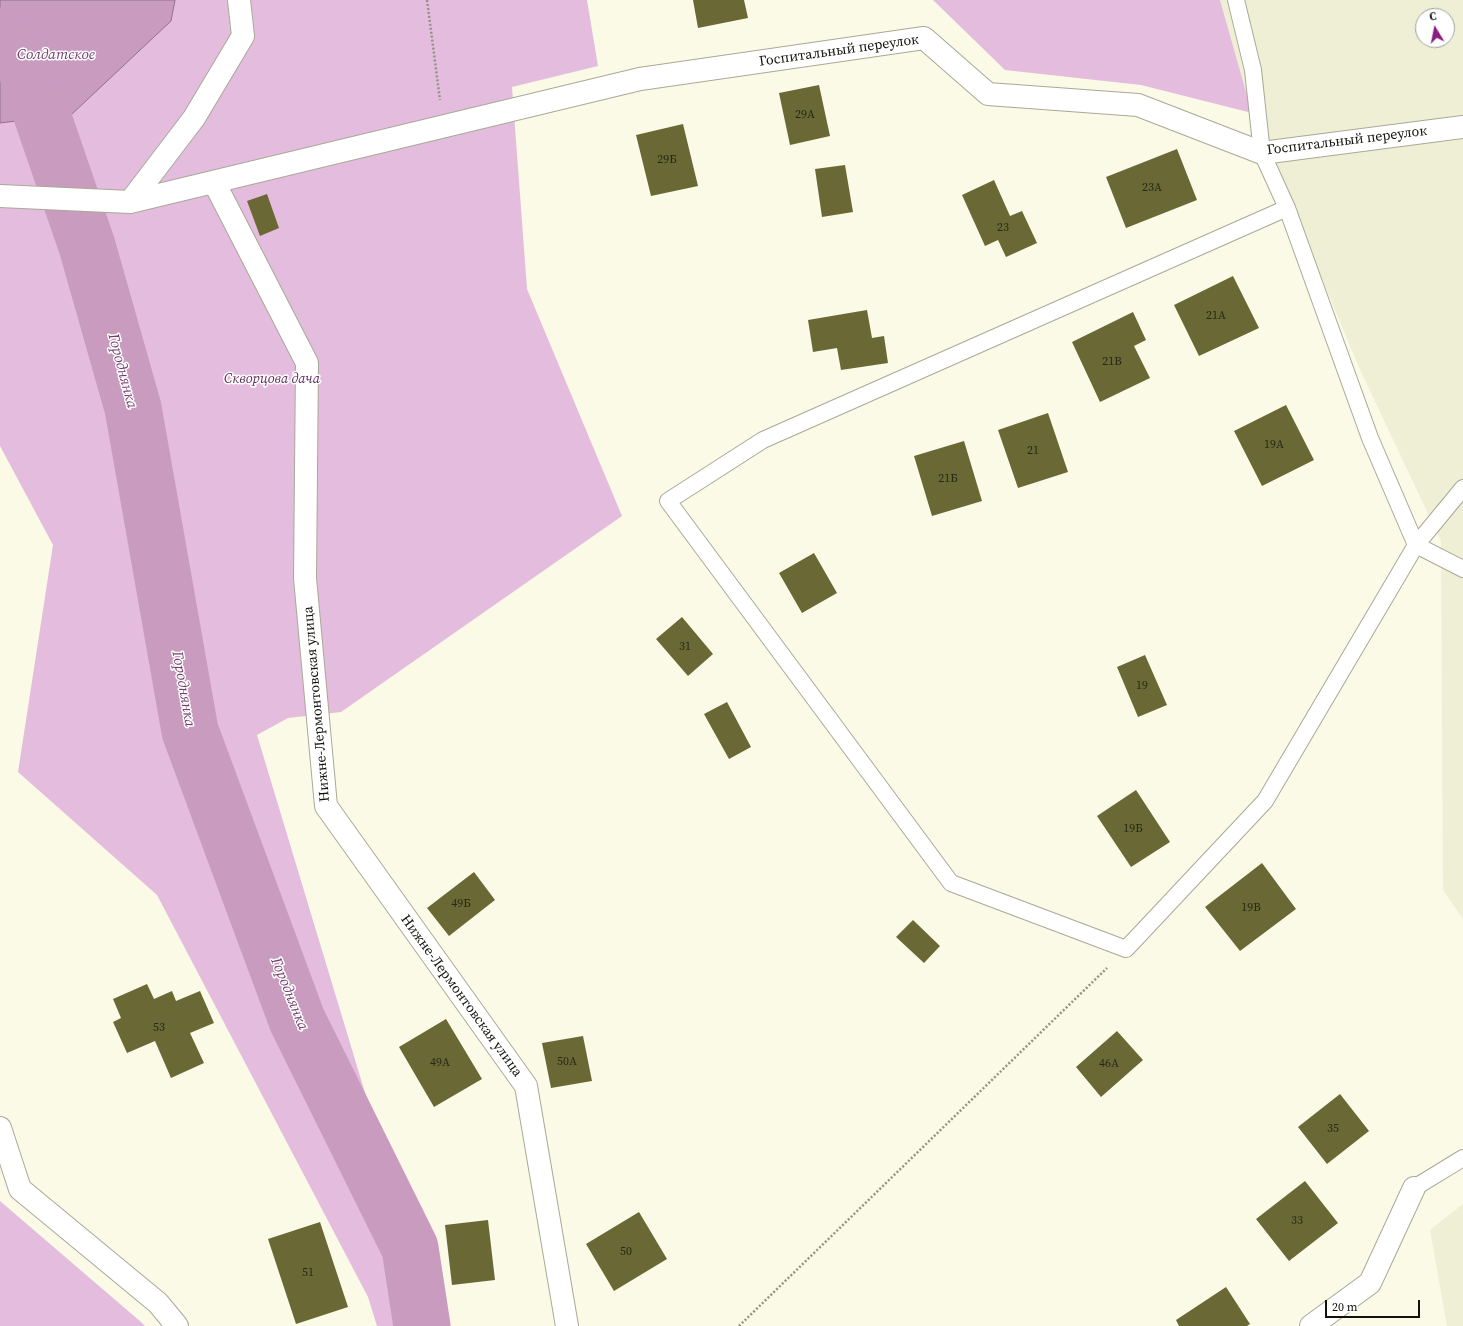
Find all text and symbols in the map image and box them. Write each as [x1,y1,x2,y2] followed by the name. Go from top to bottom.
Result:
[1415,8,1455,48] north arrow
[1428,9,1438,25] text: С
[758,31,920,71] street label: Госпитальный переулок
[17,46,95,64] water label: Солдатское
[795,108,815,122] house number: 29А
[1266,123,1428,159] street label: Госпитальный переулок
[657,153,677,167] house number: 29Б
[1142,181,1162,195] house number: 23А
[997,221,1009,235] house number: 23
[1206,309,1226,323] house number: 21А
[103,332,141,410] water label: Городнянка
[1102,355,1122,369] house number: 21В
[224,371,320,387] park label: Скворцова дача
[1264,438,1284,452] house number: 19А
[1027,444,1039,458] house number: 21
[938,472,958,486] house number: 21Б
[300,606,334,802] street label: Нижне-Лермонтовская улица
[679,640,691,654] house number: 31
[167,650,199,728] water label: Городнянка
[1136,679,1148,693] house number: 19
[1123,822,1143,836] house number: 19Б
[451,897,471,911] house number: 49Б
[1241,901,1261,915] house number: 19В
[397,912,525,1080] street label: Нижне-Лермонтовская улица
[266,955,312,1033] water label: Городнянка
[153,1021,165,1035] house number: 53
[557,1055,577,1069] house number: 50А
[430,1056,450,1070] house number: 49А
[1099,1057,1119,1071] house number: 46А
[1327,1122,1339,1136] house number: 35
[1291,1214,1303,1228] house number: 33
[620,1245,632,1259] house number: 50
[302,1266,314,1280] house number: 51
[1327,1292,1422,1318] scale bar
[1332,1299,1358,1315] text: 20 m

